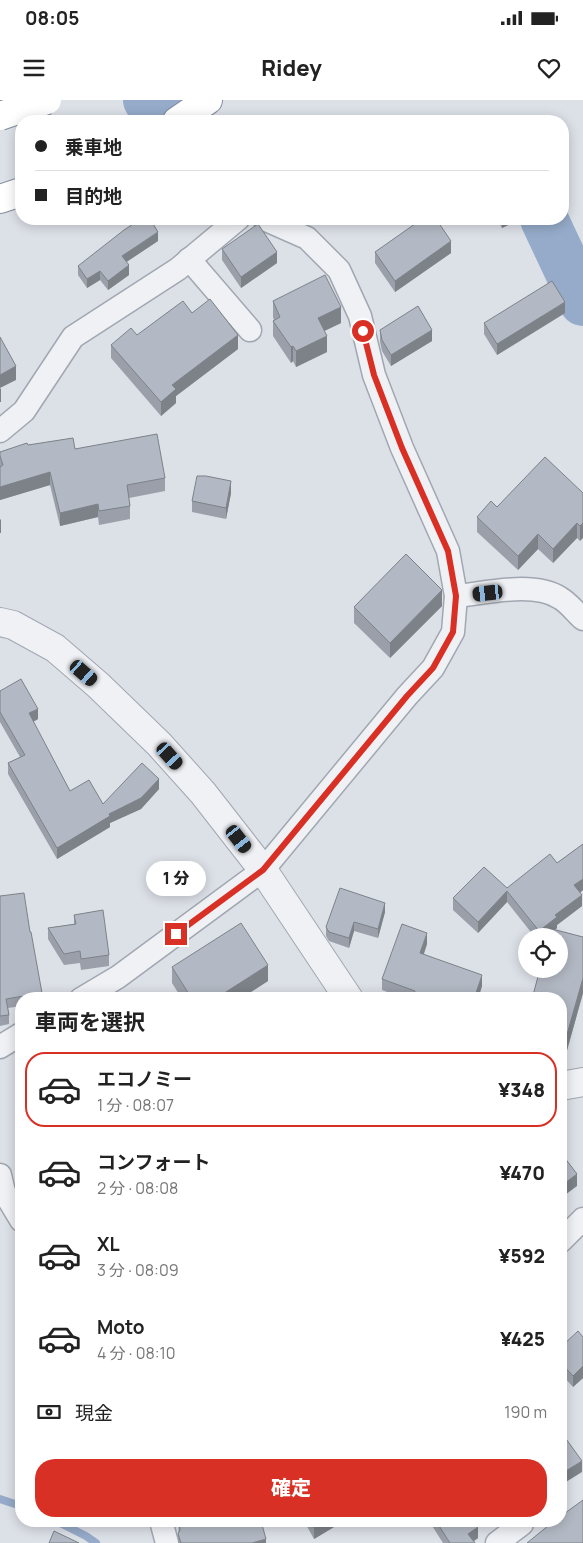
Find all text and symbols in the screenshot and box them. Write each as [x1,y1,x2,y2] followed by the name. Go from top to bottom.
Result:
[25,5,79,31] text: 08:05
[261,53,322,83] text: Ridey
[20,54,48,82] icon: menu
[535,54,563,82] icon: heart
[65,134,122,160] text: 乗車地
[65,183,122,209] text: 目的地
[352,320,374,342] route start
[472,584,503,602] car
[67,657,100,689] car
[154,740,185,772] car
[223,823,254,855] car
[146,862,206,896] callout: 1 分
[163,867,189,889] text: 1 分
[165,923,187,945] route end
[518,928,568,978] map controls
[518,928,568,978] button: locate
[35,1007,145,1037] text: 車両を選択
[97,1066,192,1092] text: エコノミー
[37,1067,82,1112] icon: car
[498,1077,545,1103] text: ¥348
[97,1094,174,1116] text: 1 分 · 08:07
[97,1149,210,1175] text: コンフォート
[37,1150,82,1195] icon: car
[500,1160,545,1186] text: ¥470
[97,1177,178,1199] text: 2 分 · 08:08
[97,1231,120,1257] text: XL
[37,1233,82,1278] icon: car
[499,1243,545,1269] text: ¥592
[97,1259,179,1281] text: 3 分 · 08:09
[97,1314,144,1340] text: Moto
[37,1316,82,1361] icon: car
[500,1326,545,1352] text: ¥425
[97,1342,176,1364] text: 4 分 · 08:10
[35,1398,63,1426] icon: cash
[75,1400,113,1426] text: 現金
[504,1401,547,1423] text: 190 m
[35,1459,547,1517] button: 確定

